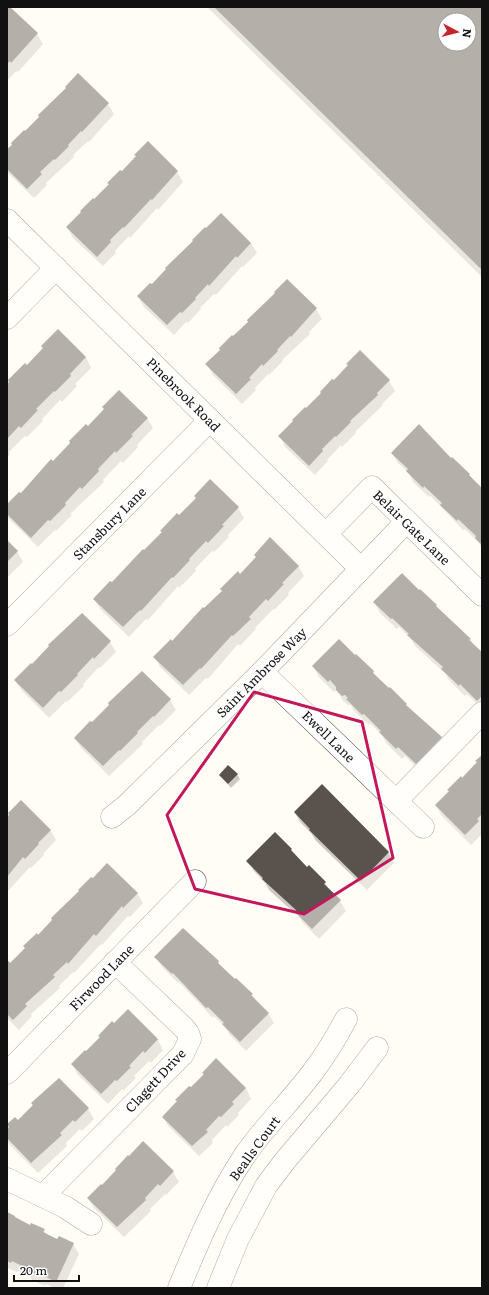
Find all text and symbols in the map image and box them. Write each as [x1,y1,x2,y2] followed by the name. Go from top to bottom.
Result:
[437,12,477,52] north arrow
[459,28,476,39] text: N
[143,353,225,435] street label: Pinebrook Road
[68,482,150,564] street label: Stansbury Lane
[369,485,455,569] street label: Belair Gate Lane
[212,622,311,721] street label: Saint Ambrose Way
[298,706,360,766] street label: Ewell Lane
[64,939,138,1014] street label: Firwood Lane
[120,1044,190,1116] street label: Clagett Drive
[224,1111,284,1184] street label: Bealls Court
[14,1257,79,1283] scale bar
[20,1261,47,1279] text: 20 m

